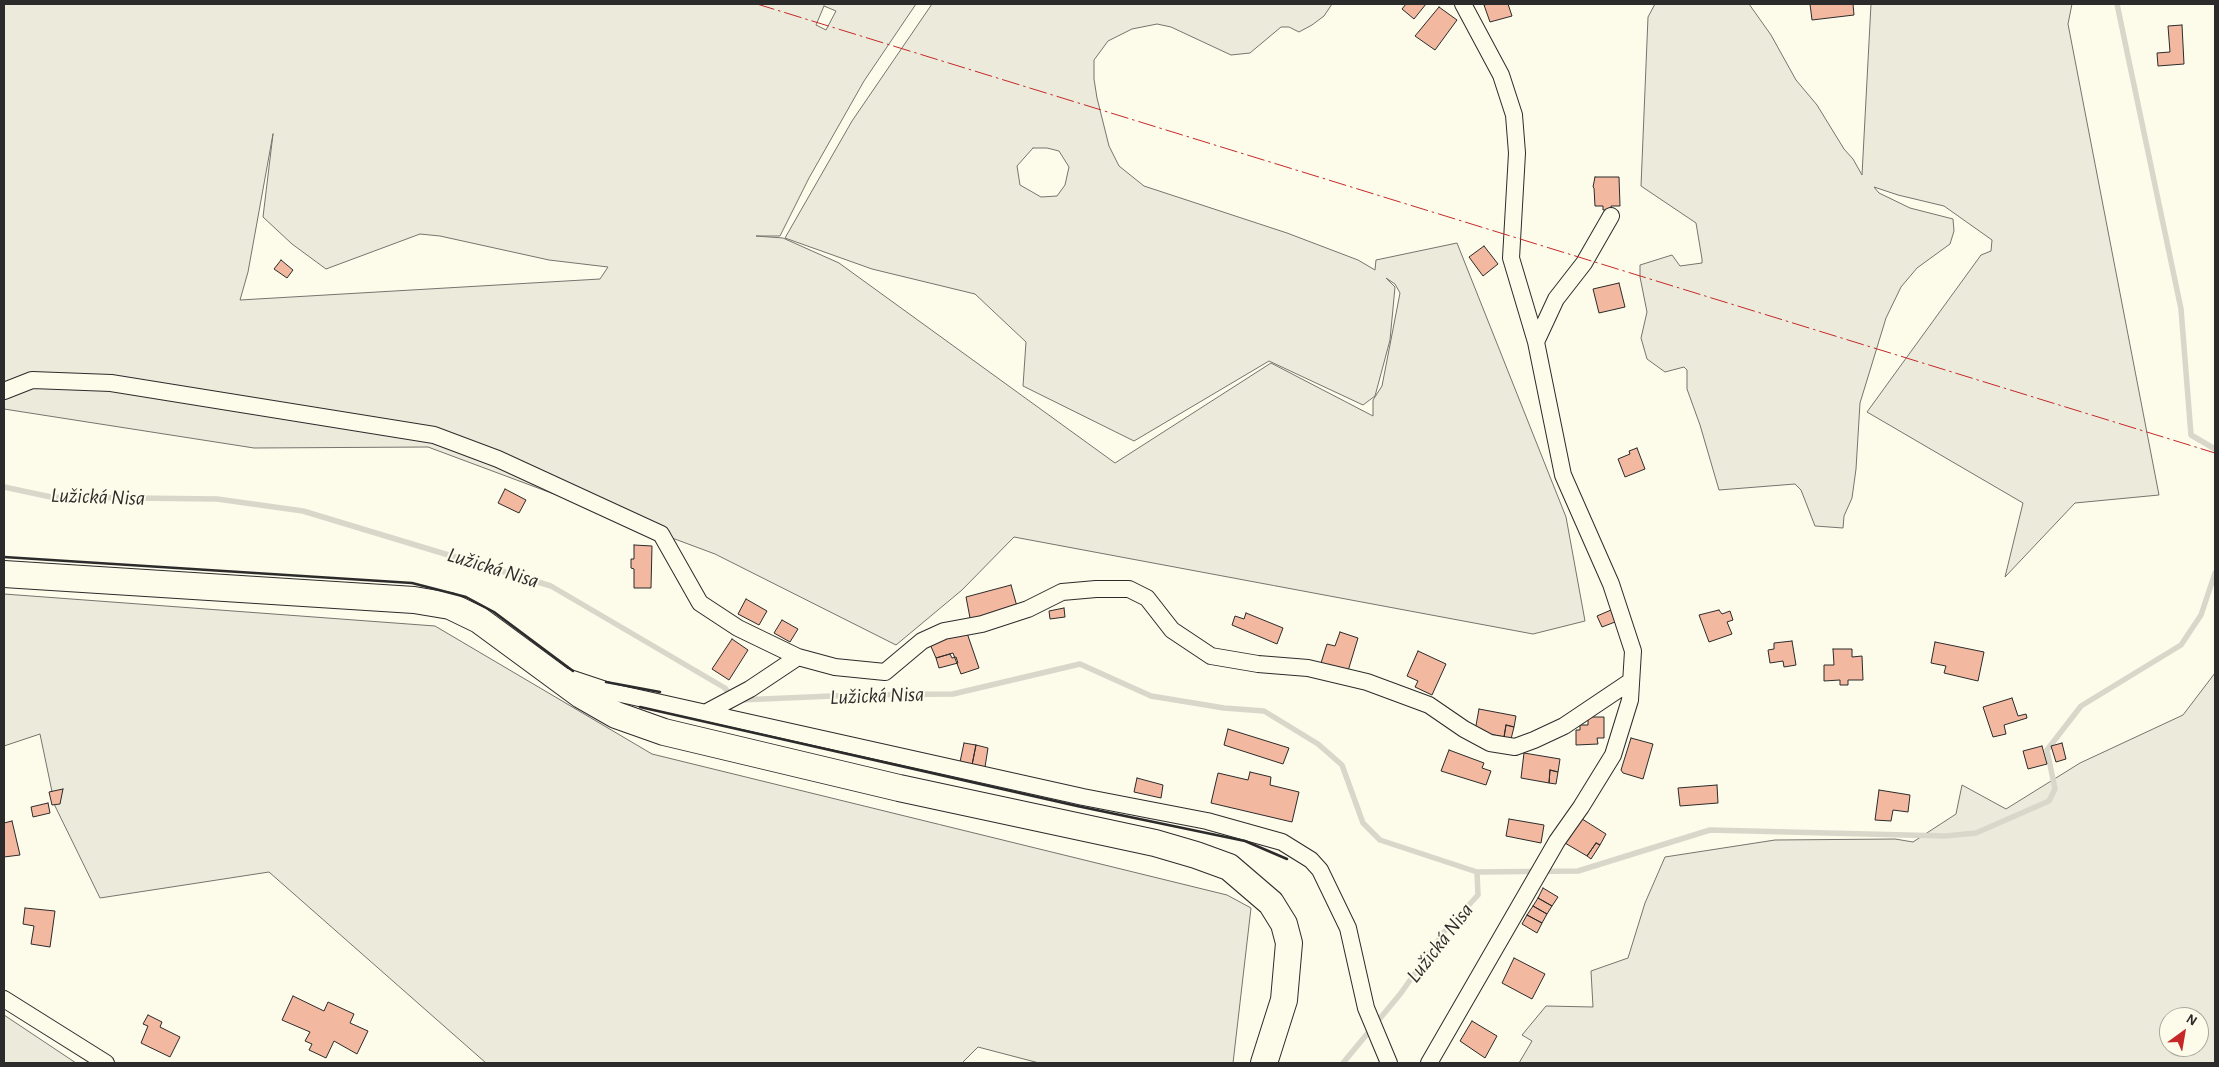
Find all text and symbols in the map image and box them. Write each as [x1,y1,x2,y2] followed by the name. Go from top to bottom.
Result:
[50,483,146,511] water label: Lužická Nisa
[444,542,542,594] water label: Lužická Nisa
[829,682,925,710] water label: Lužická Nisa
[1401,898,1479,988] water label: Lužická Nisa
[2159,1007,2209,1057] north arrow
[2184,1012,2199,1029] text: N

